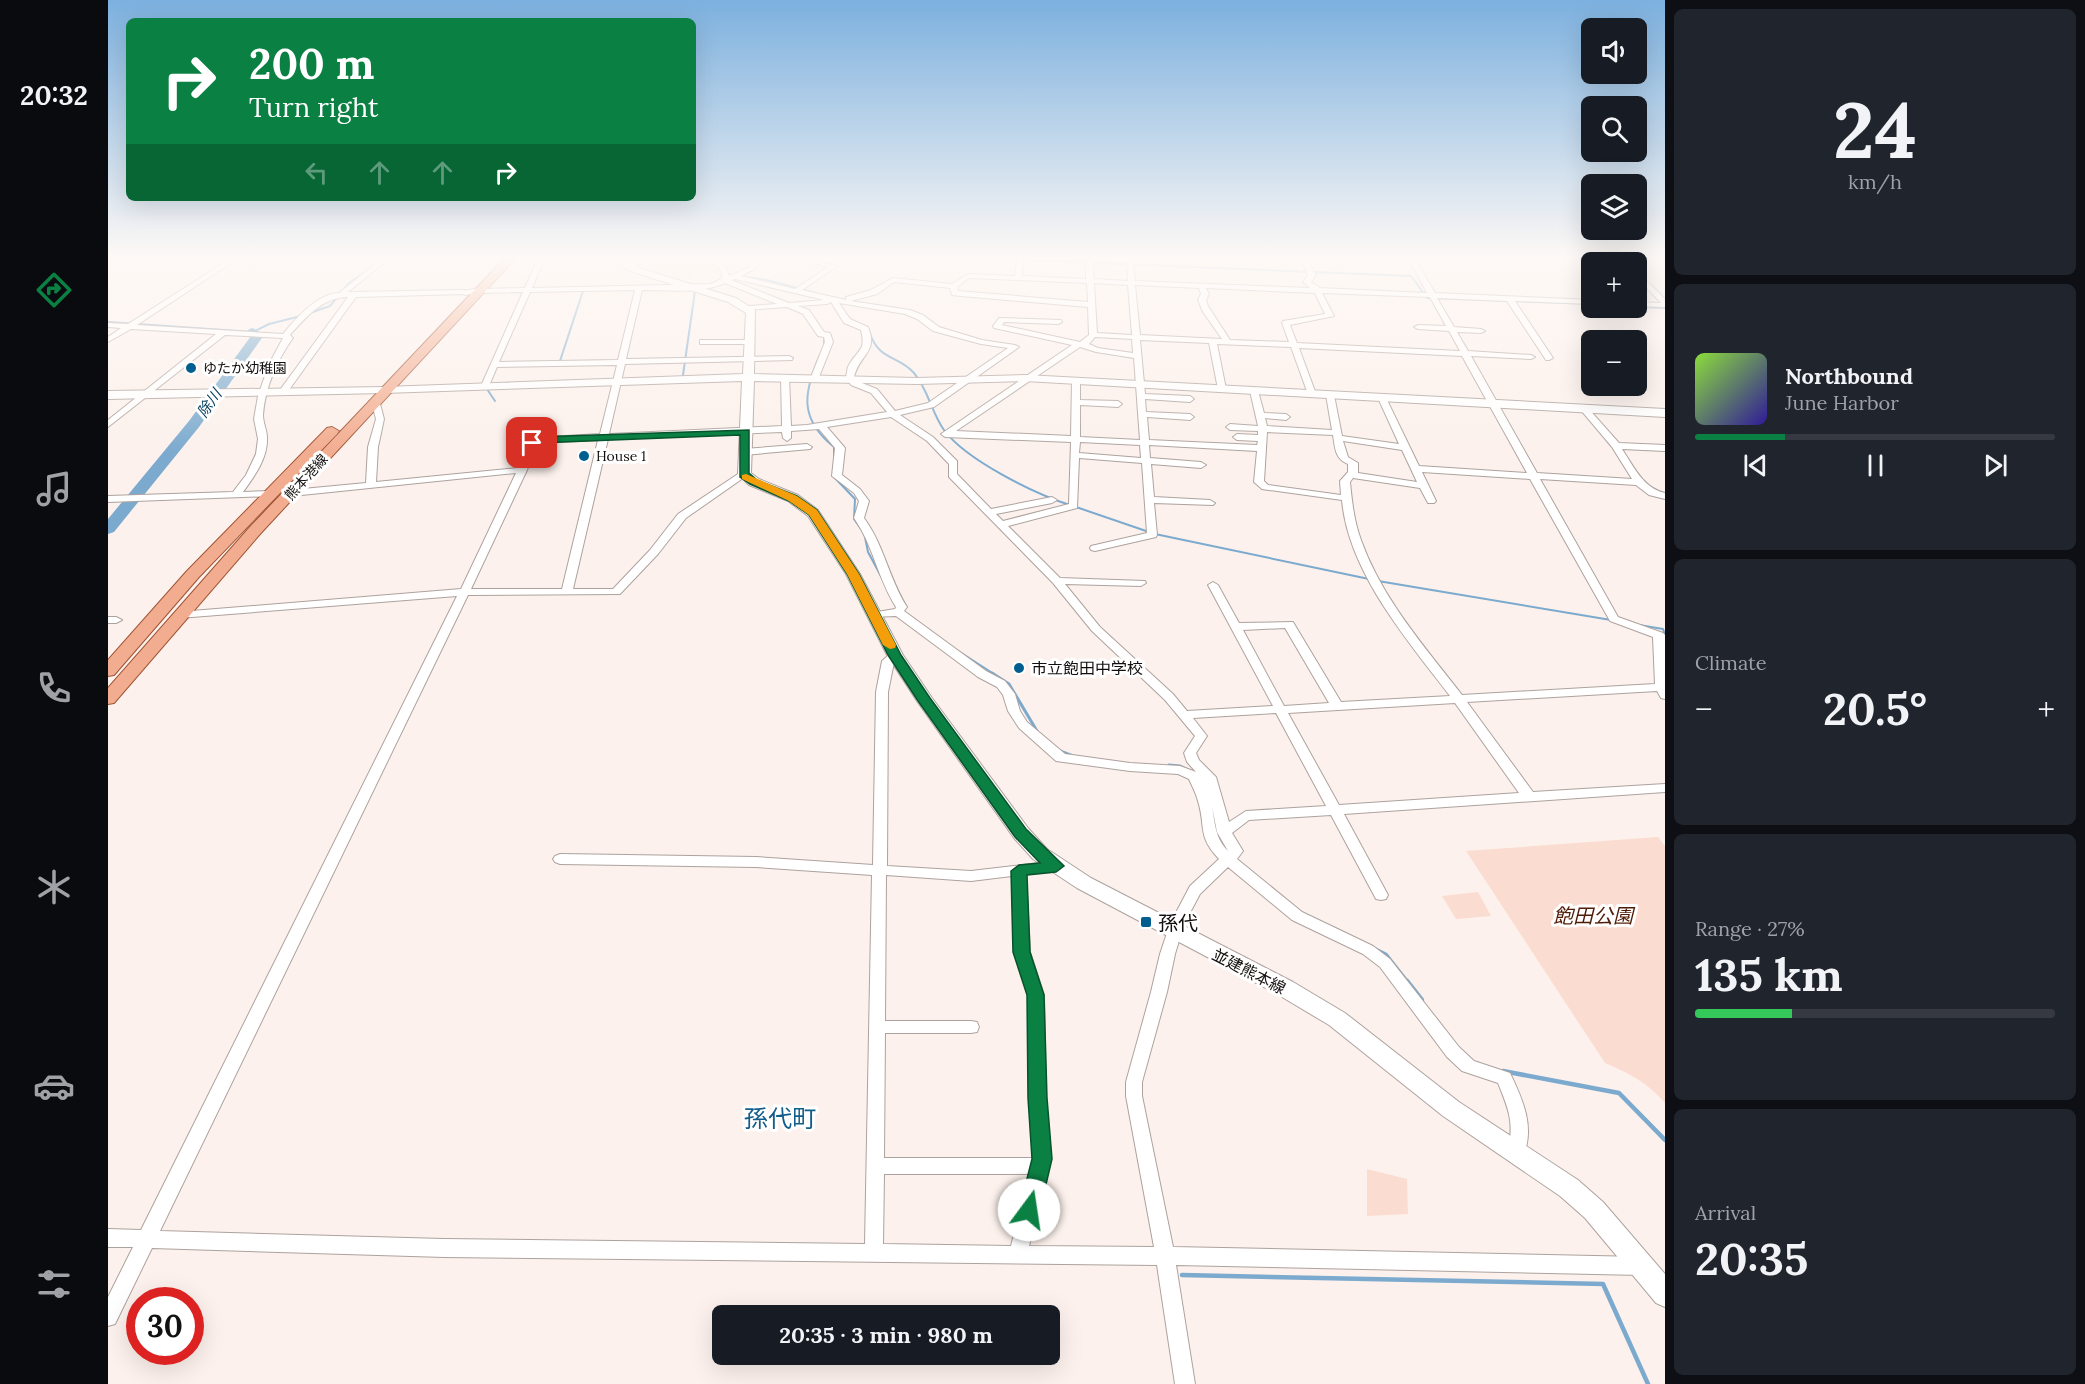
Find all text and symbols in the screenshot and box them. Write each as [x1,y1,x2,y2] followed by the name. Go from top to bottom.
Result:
[1581,18,1647,396] map controls
[1581,18,1647,84] button: sound
[249,37,375,91] text: 200 m
[150,42,228,120] icon: right
[20,78,88,112] text: 20:32
[1833,80,1917,179] text: 24
[249,90,378,124] text: Turn right
[1581,96,1647,162] button: search
[300,156,333,189] icon: left
[363,156,396,189] icon: ahead
[426,156,459,189] icon: ahead
[489,156,522,189] icon: right
[1848,169,1902,194] text: km/h
[1581,174,1647,240] button: layers
[1581,252,1647,318] button: +
[33,269,75,311] icon: directions
[1581,330,1647,396] button: −
[203,359,287,377] place label: ゆたか幼稚園
[184,361,198,375] marker: ゆたか幼稚園
[1785,362,1913,390] text: Northbound
[193,384,227,421] water label: 除川
[1785,390,1899,415] text: June Harbor
[506,417,557,468] pin
[515,426,548,459] icon: arrive
[596,447,646,465] place label: House 1
[577,449,591,463] marker: House 1
[1739,449,1772,482] icon: previous
[1859,449,1892,482] icon: pause
[1979,449,2012,482] icon: next
[281,450,331,504] street label: 熊本港線
[33,468,75,510] icon: music
[1695,650,1767,675] text: Climate
[1031,658,1143,678] place label: 市立飽田中学校
[1012,661,1026,675] marker: 市立飽田中学校
[33,667,75,709] icon: phone
[1823,680,1927,737] text: 20.5°
[1695,688,1713,730] text: −
[2037,688,2055,730] text: +
[33,866,75,908] icon: climate
[1553,903,1636,928] park label: 飽田公園
[1158,910,1198,935] place label: 孫代
[1139,915,1153,929] marker: 孫代
[1695,916,1805,941] text: Range · 27%
[1209,944,1289,998] street label: 並建熊本線
[1695,946,1843,1003] text: 135 km
[33,1065,75,1107] icon: car
[744,1103,816,1134] district label: 孫代町
[997,1178,1061,1242] position arrow
[1695,1200,1756,1225] text: Arrival
[1695,1230,1808,1287] text: 20:35
[33,1263,75,1305] icon: filters
[126,1287,204,1365] speed limit sign: 30
[779,1321,993,1349] text: 20:35 · 3 min · 980 m

